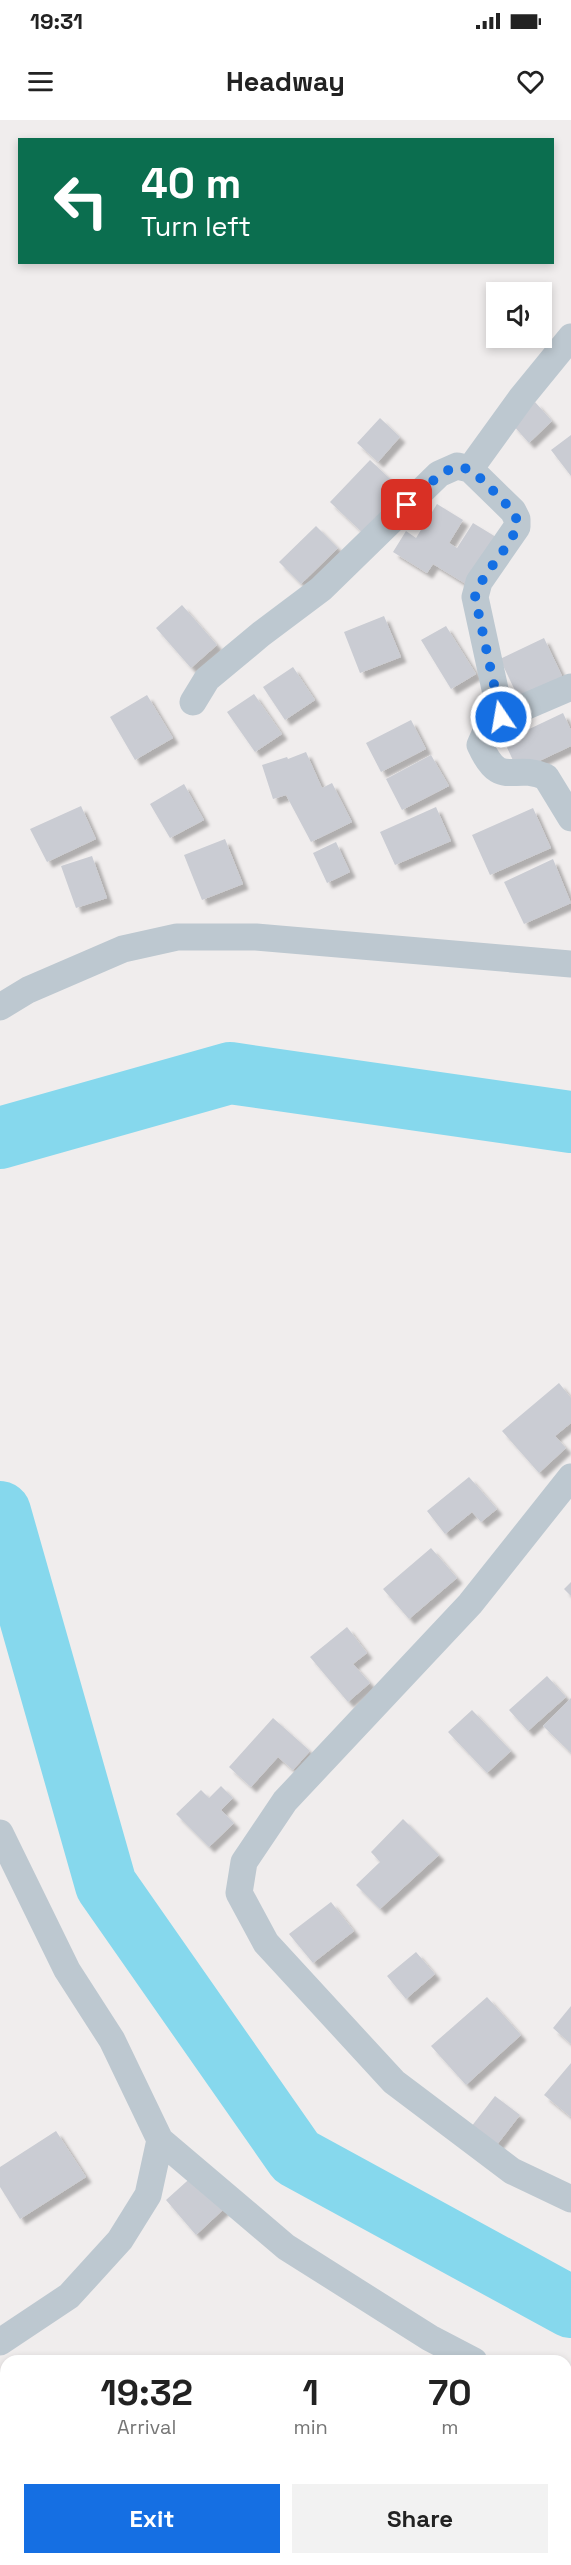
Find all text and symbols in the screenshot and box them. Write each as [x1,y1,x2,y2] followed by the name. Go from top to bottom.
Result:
[30,7,83,35] text: 19:31
[226,64,345,99] text: Headway
[24,65,57,98] icon: menu
[514,65,547,98] icon: heart
[141,157,241,210] text: 40 m
[42,162,120,240] icon: left
[141,209,251,244] text: Turn left
[486,282,552,348] map controls
[486,282,552,348] button: sound
[381,479,432,530] pin
[390,488,423,521] icon: arrive
[469,685,533,749] position arrow
[100,2370,193,2416] text: 19:32
[303,2370,319,2416] text: 1
[428,2370,472,2416] text: 70
[117,2414,176,2440] text: Arrival
[294,2414,328,2440] text: min
[441,2414,459,2440] text: m
[24,2484,280,2553] button: Exit
[292,2484,548,2553] button: Share

